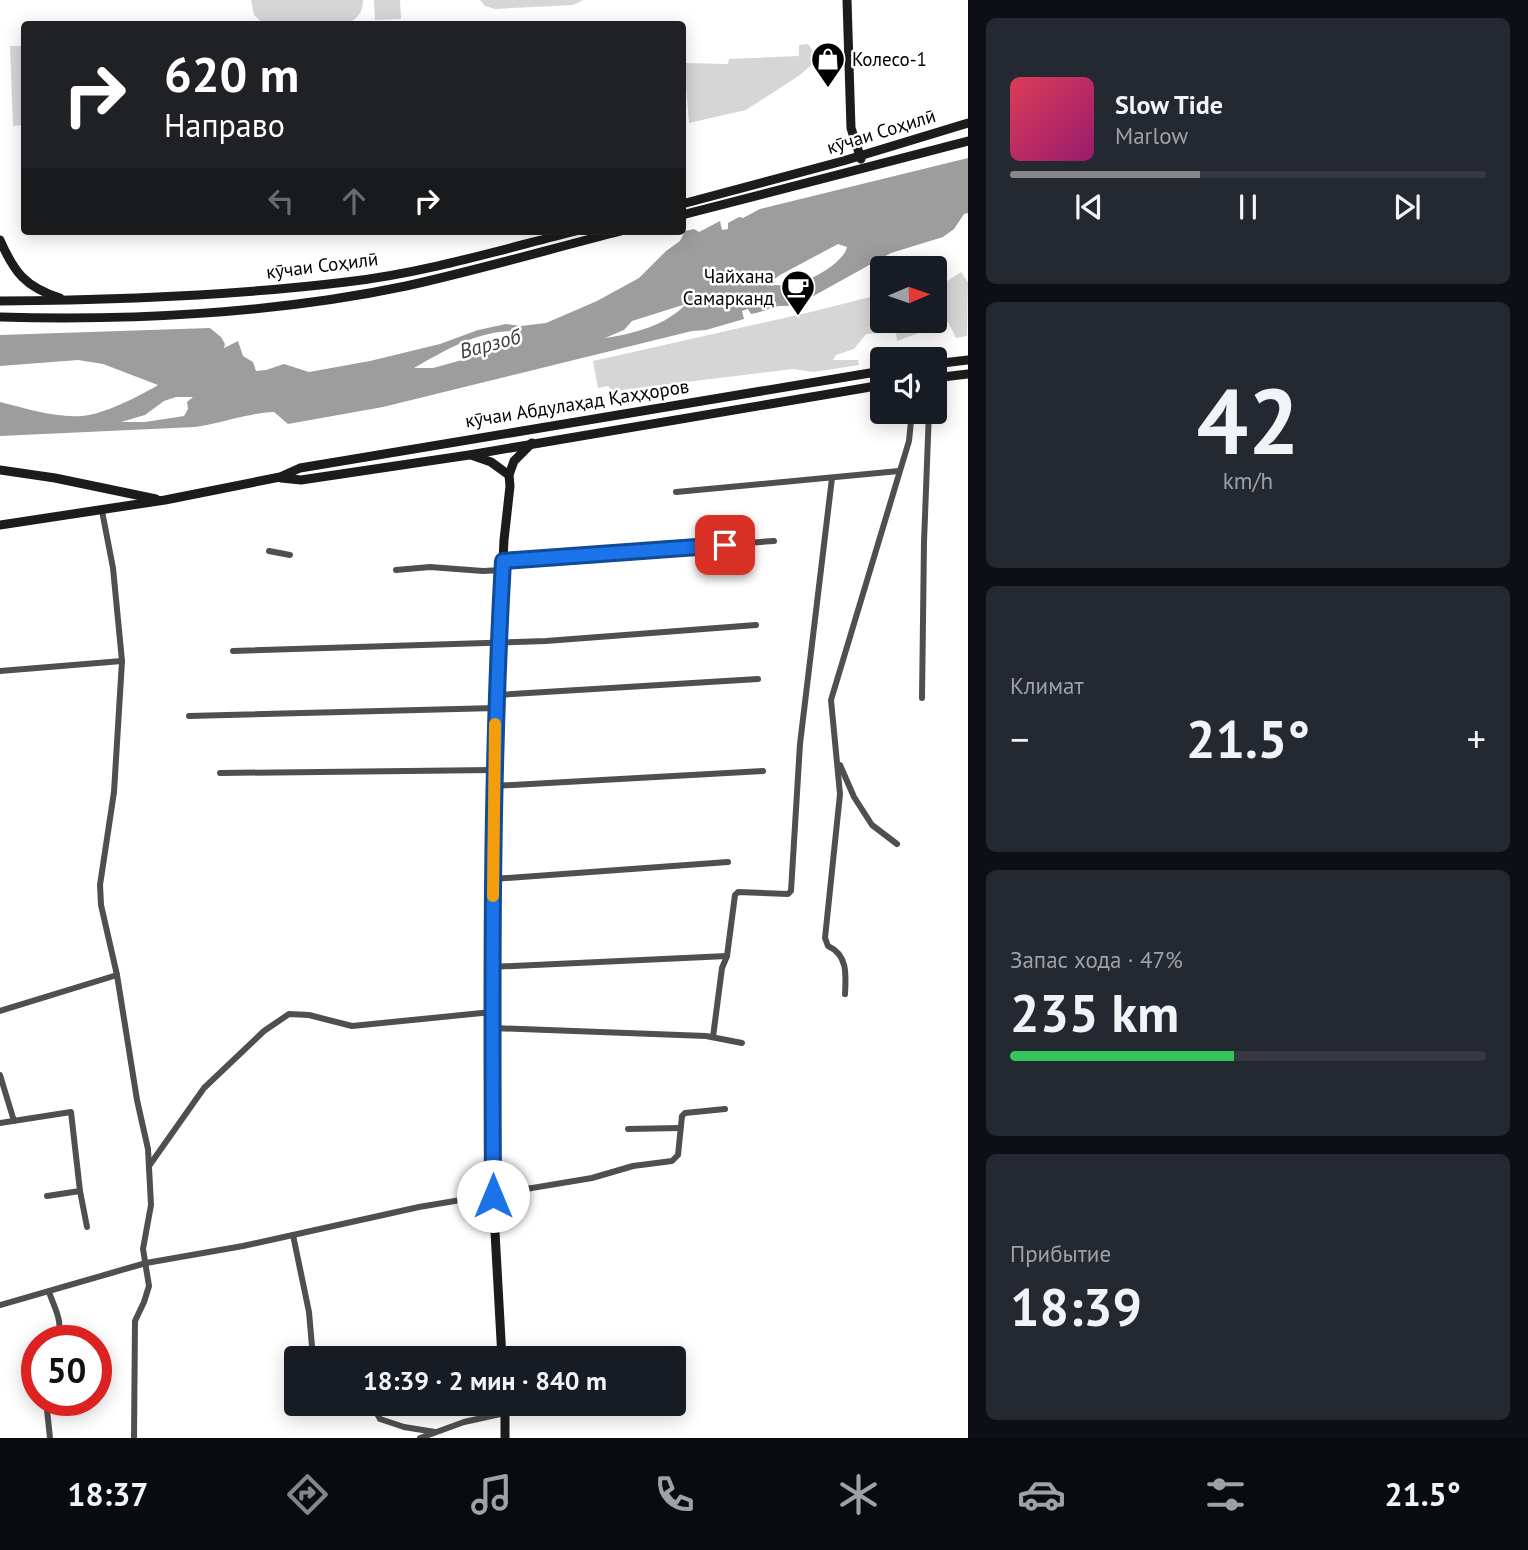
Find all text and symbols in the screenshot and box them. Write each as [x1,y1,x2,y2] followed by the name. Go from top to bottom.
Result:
[809,40,847,89] shop icon: Колесо-1
[164,42,299,106] text: 620 m
[852,47,927,71] place label: Колесо-1
[49,49,140,140] icon: right
[1115,88,1223,121] text: Slow Tide
[824,103,938,159] street label: кӯчаи Соҳилӣ
[164,104,285,146] text: Направо
[1115,121,1188,150] text: Marlow
[262,182,300,220] icon: left
[335,182,373,220] icon: ahead
[408,182,446,220] icon: right
[1070,188,1108,226] icon: previous
[1229,188,1267,226] icon: pause
[1388,188,1426,226] icon: next
[265,246,379,284] street label: кӯчаи Соҳилӣ
[870,256,947,332] north arrow
[870,256,947,424] map controls
[683,264,774,310] place label: Чайхана Самарканд
[779,268,817,317] cafe icon: Чайхана Самарканд
[456,322,525,365] water label: Варзоб
[870,347,947,424] button: sound
[1196,361,1300,479] text: 42
[463,373,691,433] street label: кӯчаи Абдулаҳад Қаҳҳоров
[1223,466,1273,495] text: km/h
[695,515,755,575] pin
[706,526,744,564] icon: arrive
[1010,671,1084,700] text: Климат
[1186,705,1310,772] text: 21.5°
[1010,714,1029,763] text: −
[1467,714,1486,763] text: +
[1010,945,1183,974] text: Запас хода · 47%
[1010,979,1179,1046] text: 235 km
[456,1159,530,1233] position arrow
[1010,1239,1111,1268] text: Прибытие
[1010,1273,1142,1340] text: 18:39
[21,1325,112,1416] speed limit sign: 50
[363,1364,607,1397] text: 18:39 · 2 мин · 840 m
[283,1470,332,1519] icon: directions
[467,1470,516,1519] icon: music
[650,1470,699,1519] icon: phone
[834,1470,883,1519] icon: climate
[1017,1470,1066,1519] icon: car
[1201,1470,1250,1519] icon: filters
[67,1473,148,1515] text: 18:37
[1384,1473,1461,1515] text: 21.5°

